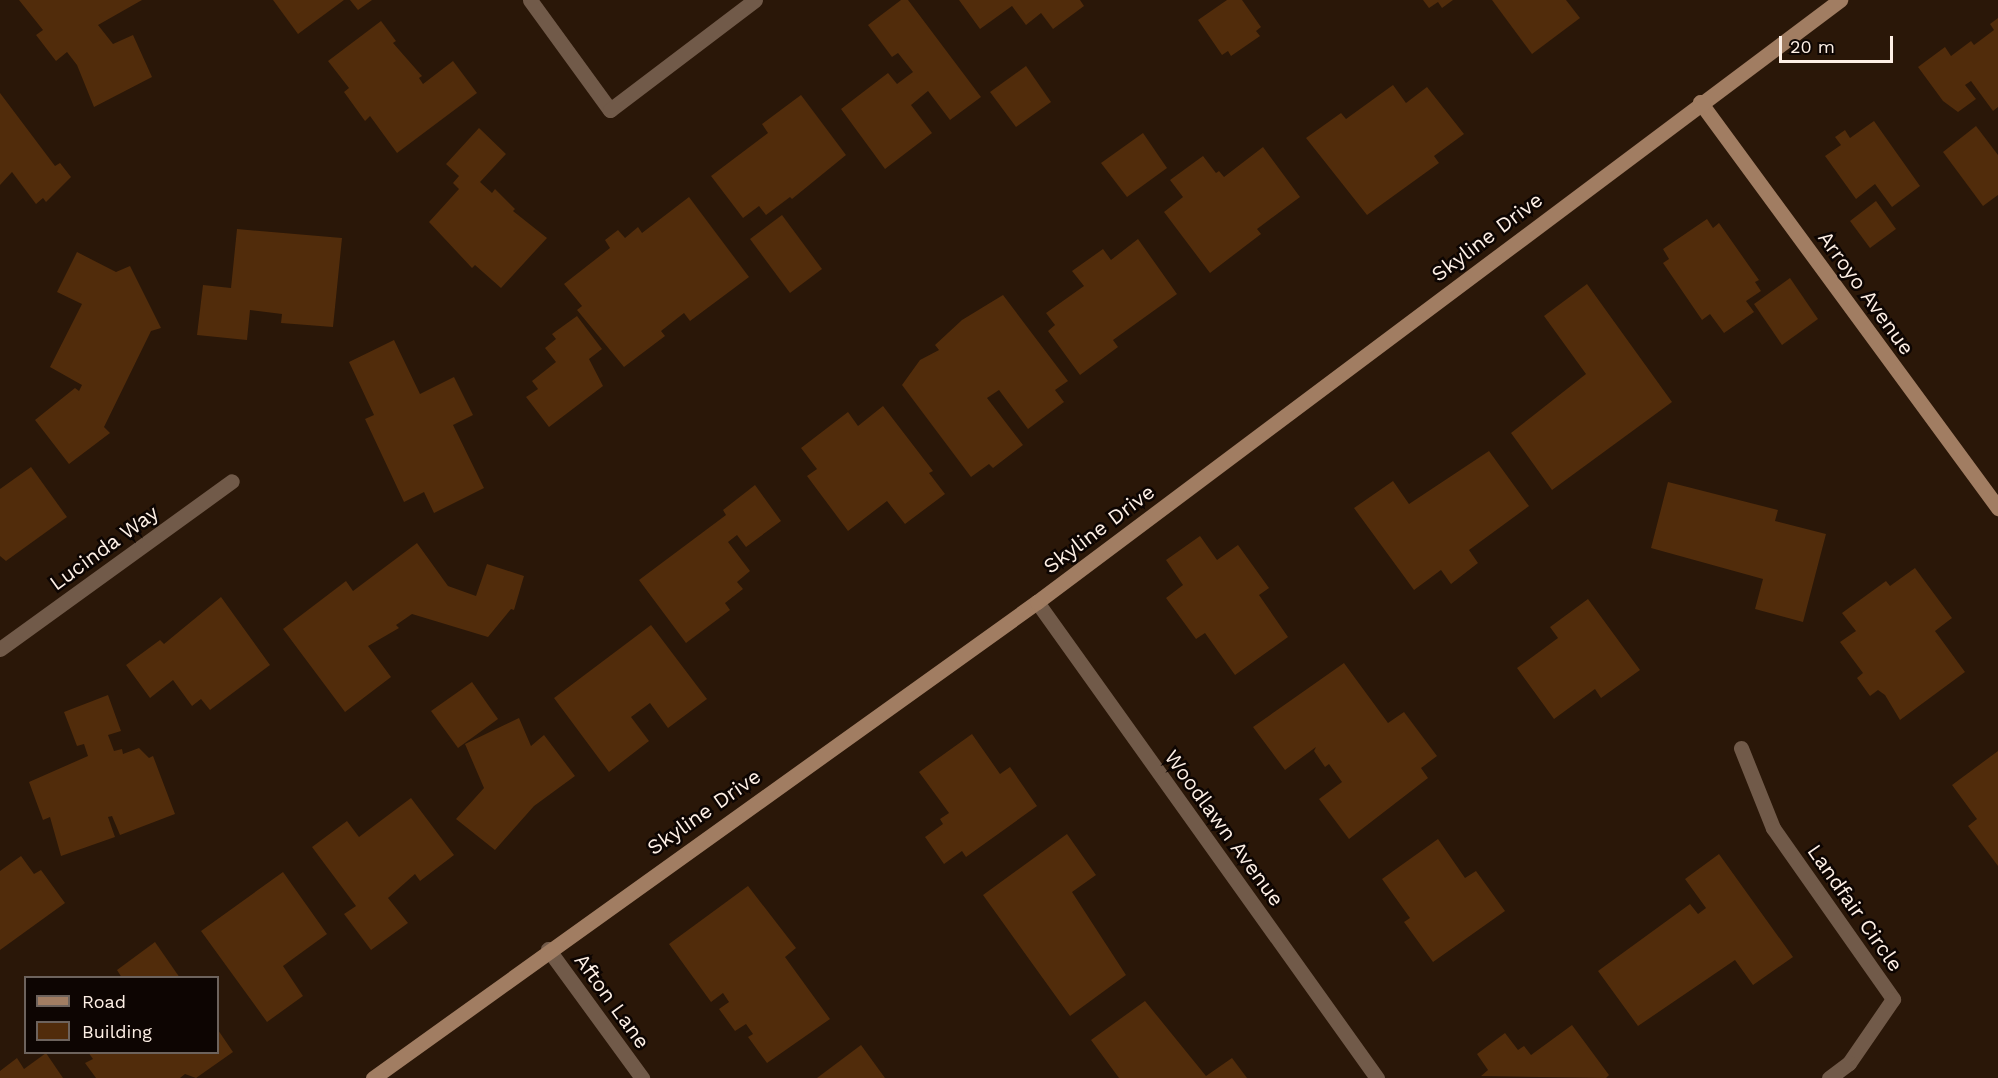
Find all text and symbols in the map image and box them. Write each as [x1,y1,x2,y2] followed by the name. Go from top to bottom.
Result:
[1782,24,1896,62] scale bar
[1790,36,1835,57] text: 20 m
[1426,187,1548,287] street label: Skyline Drive
[1812,226,1920,360] street label: Arroyo Avenue
[1038,479,1160,579] street label: Skyline Drive
[44,500,164,596] street label: Lucinda Way
[1159,745,1289,911] street label: Woodlawn Avenue
[642,764,766,860] street label: Skyline Drive
[1802,839,1908,977] street label: Landfair Circle
[569,948,655,1054] street label: Afton Lane
[24,976,219,1054] legend
[82,991,126,1012] text: Road
[82,1021,152,1042] text: Building

